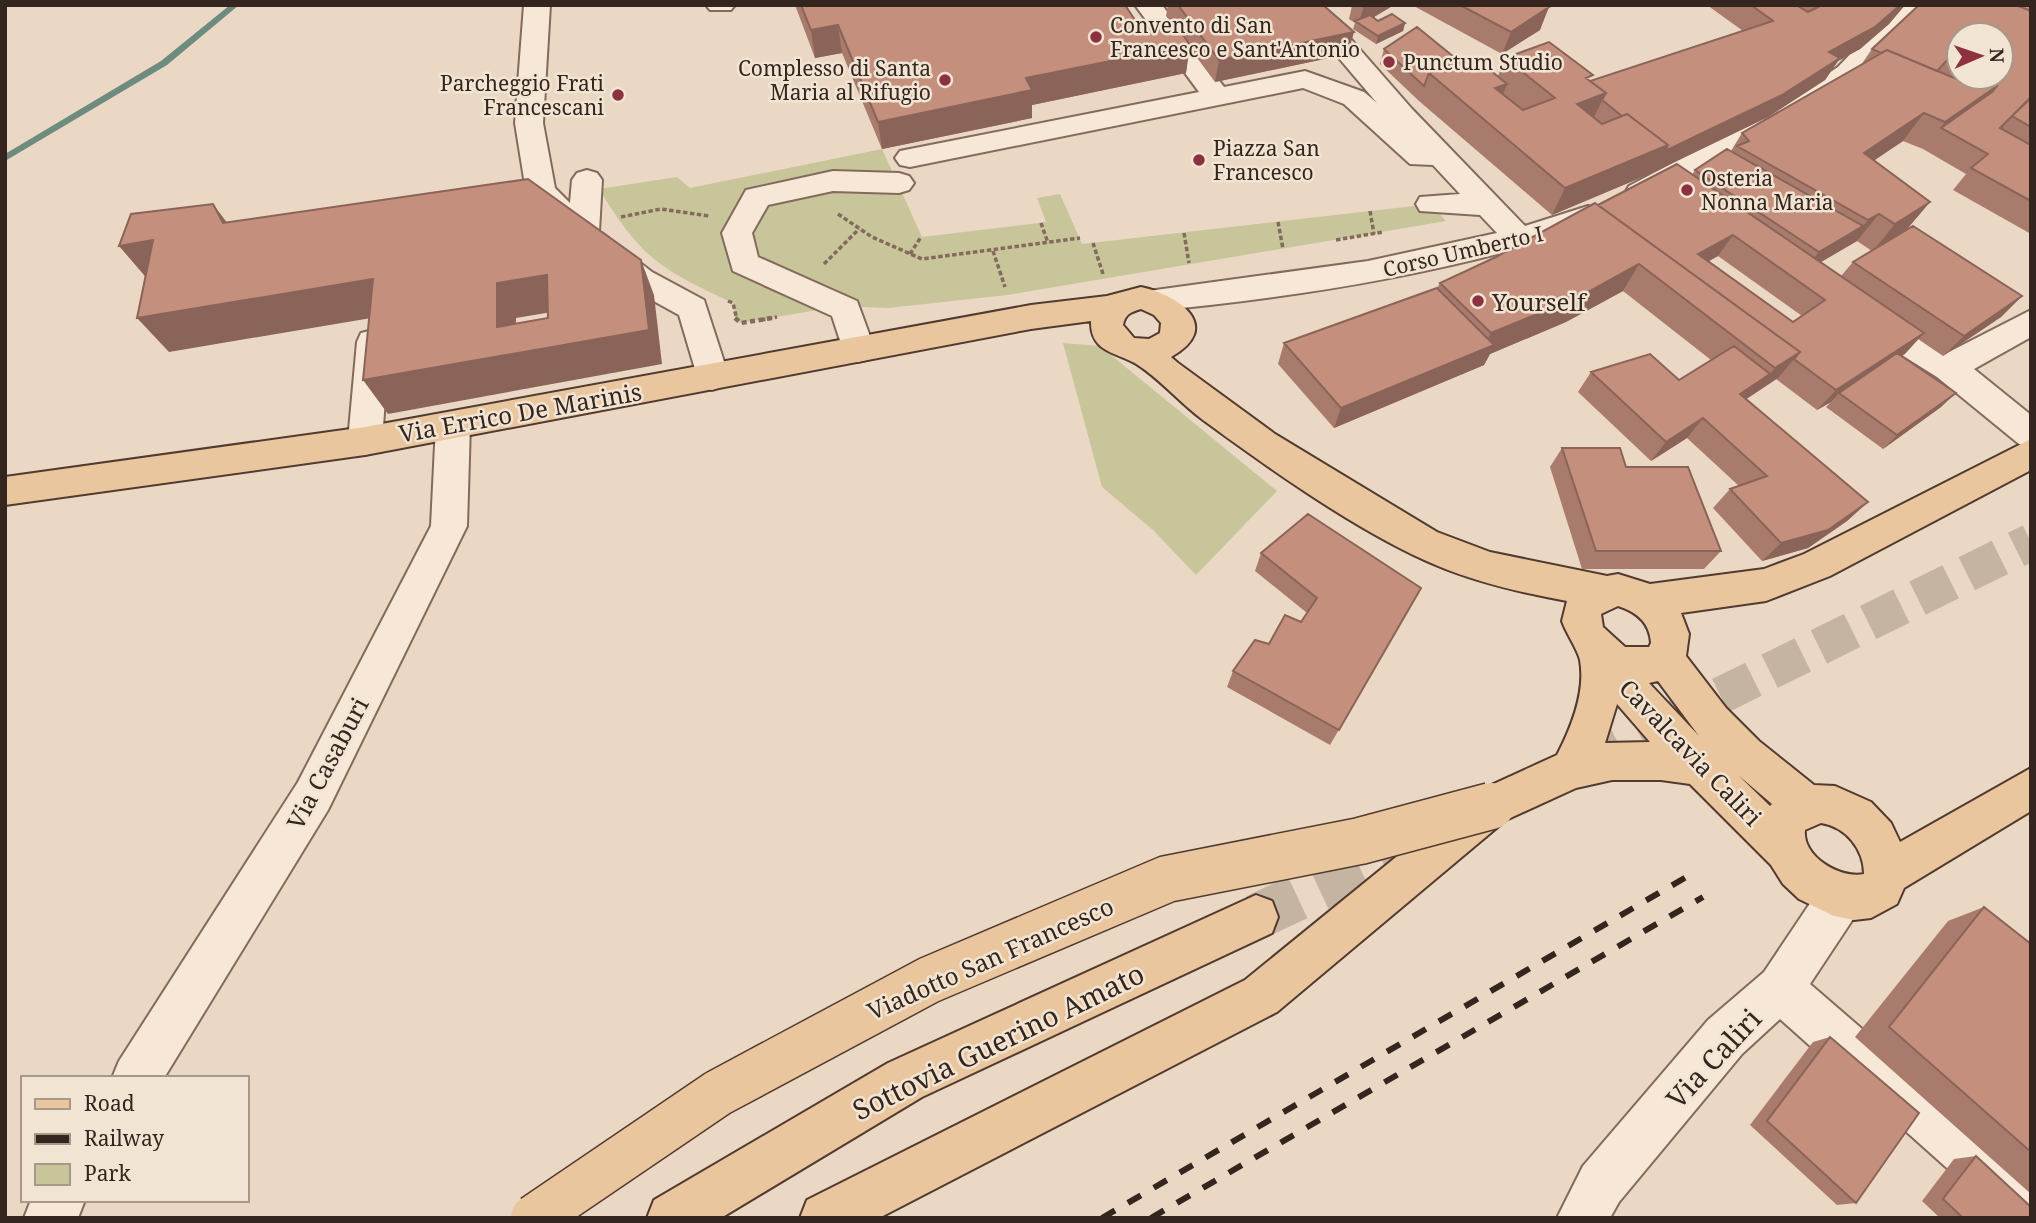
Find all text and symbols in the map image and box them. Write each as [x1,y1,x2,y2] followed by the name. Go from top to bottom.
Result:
[1110,11,1360,63] place label: Convento di San Francesco e Sant'Antonio
[1945,21,2015,91] north arrow
[1088,29,1104,45] marker: Convento di San Francesco e Sant'Antonio
[1984,47,2010,63] text: N
[1403,48,1563,76] place label: Punctum Studio
[738,54,931,106] place label: Complesso di Santa Maria al Rifugio
[1381,54,1397,70] marker: Punctum Studio
[440,69,604,121] place label: Parcheggio Frati Francescani
[937,72,953,88] marker: Complesso di Santa Maria al Rifugio
[610,87,626,103] marker: Parcheggio Frati Francescani
[1213,134,1320,186] place label: Piazza San Francesco
[1191,152,1207,168] marker: Piazza San Francesco
[1701,164,1833,216] place label: Osteria Nonna Maria
[1679,182,1695,198] marker: Osteria Nonna Maria
[1380,219,1546,283] street label: Corso Umberto I
[1491,285,1588,318] place label: Yourself
[1470,293,1486,309] marker: Yourself
[396,374,644,450] street label: Via Errico De Marinis
[1612,671,1770,833] street label: Cavalcavia Caliri
[278,691,376,835] street label: Via Casaburi
[862,889,1118,1027] street label: Viadotto San Francesco
[846,954,1150,1128] street label: Sottovia Guerino Amato
[1657,1000,1769,1116] street label: Via Caliri
[21,1076,248,1202] legend
[84,1089,135,1117] text: Road
[84,1124,164,1152] text: Railway
[84,1159,131,1187] text: Park

